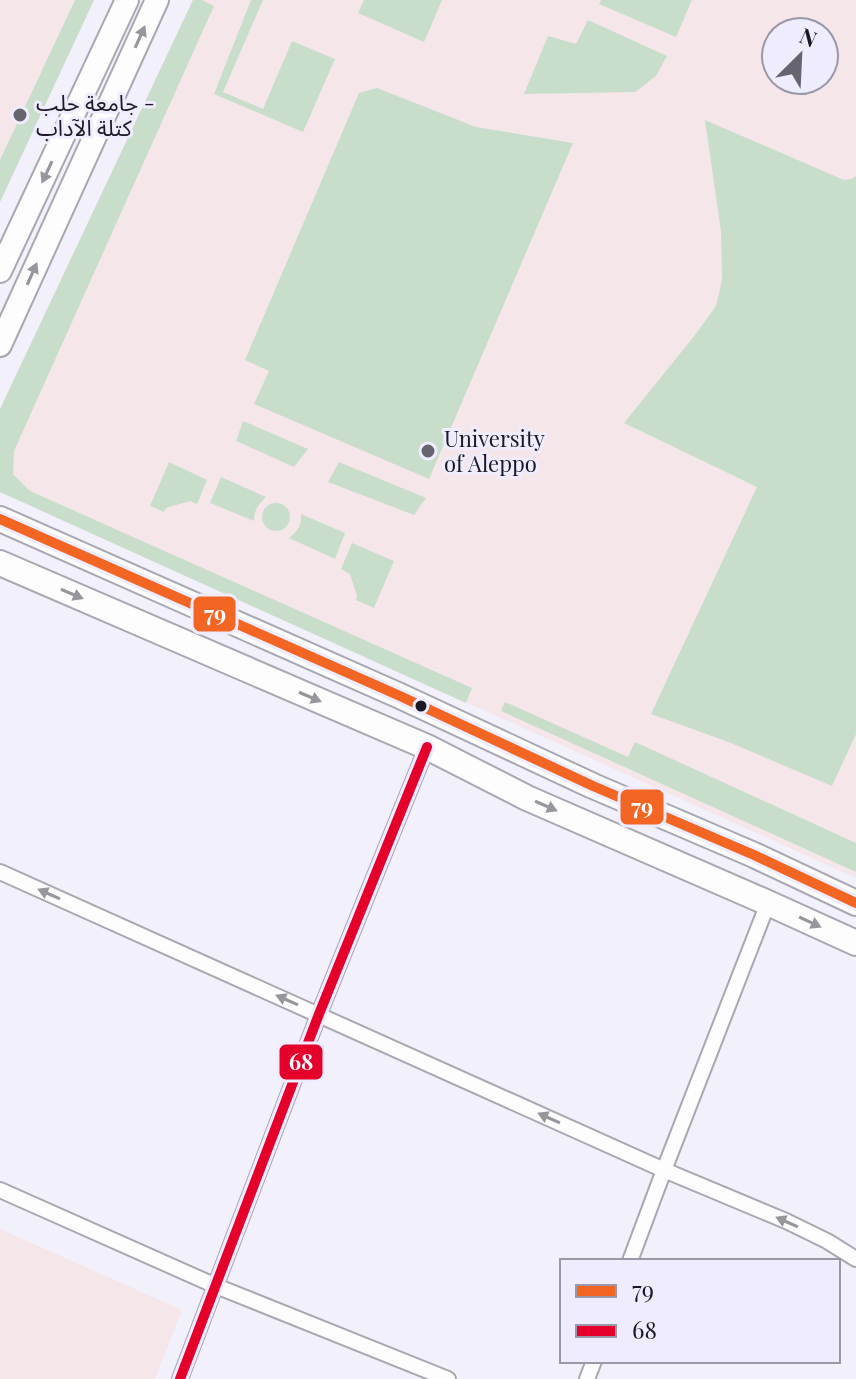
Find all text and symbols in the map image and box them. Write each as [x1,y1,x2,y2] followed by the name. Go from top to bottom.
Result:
[760,16,840,96] north arrow
[795,20,822,54] text: N
[133,26,147,49] one-way arrow
[36,87,155,142] place label: جامعة حلب - كتلة الآداب
[11,106,29,124] marker: جامعة حلب - كتلة الآداب
[40,160,53,184] one-way arrow
[25,262,39,286] one-way arrow
[444,423,545,478] place label: University of Aleppo
[419,442,437,460] marker: University of Aleppo
[60,587,84,600] one-way arrow
[192,595,237,633] line badge: 79
[204,598,226,628] text: 79
[299,690,322,703] one-way arrow
[413,698,429,714] unlabelled marker
[619,788,665,826] line badge: 79
[631,791,653,821] text: 79
[534,800,558,813] one-way arrow
[37,887,61,901] one-way arrow
[798,915,822,929] one-way arrow
[275,993,298,1007] one-way arrow
[278,1043,324,1081] line badge: 68
[289,1046,313,1076] text: 68
[537,1111,561,1125] one-way arrow
[776,1216,799,1229] one-way arrow
[560,1259,840,1363] legend
[632,1273,654,1305] text: 79
[632,1313,657,1345] text: 68

